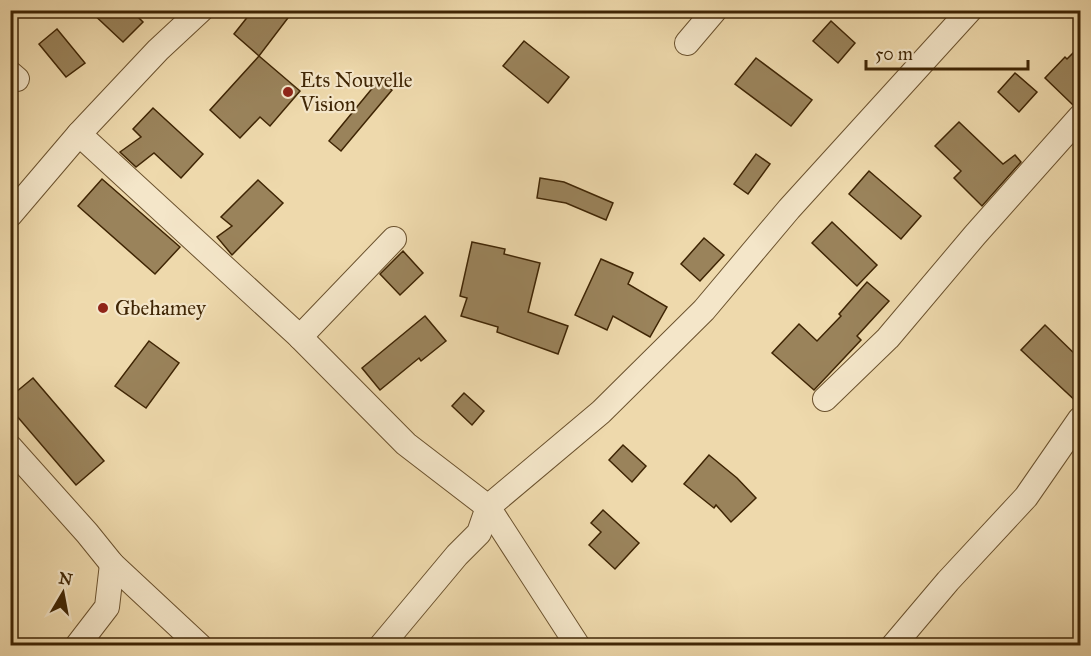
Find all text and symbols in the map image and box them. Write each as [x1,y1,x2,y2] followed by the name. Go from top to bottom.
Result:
[866,33,1028,71] scale bar
[875,43,913,65] text: 50 m
[299,67,413,117] place label: Ets Nouvelle Vision
[281,85,295,99] marker: Ets Nouvelle Vision
[115,295,207,321] place label: Gbehamey
[96,301,110,315] marker: Gbehamey
[33,563,93,623] north arrow
[57,568,74,589] text: N

